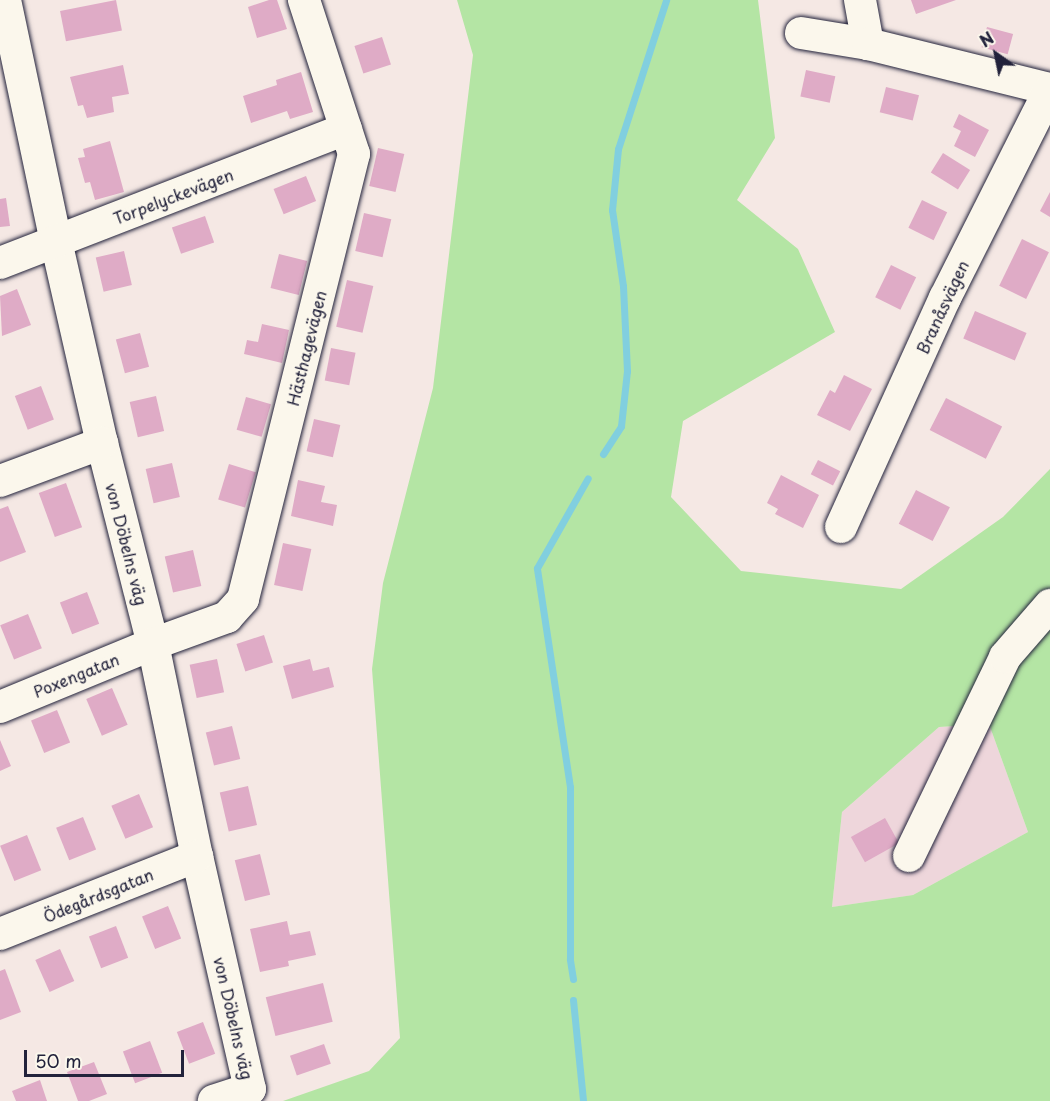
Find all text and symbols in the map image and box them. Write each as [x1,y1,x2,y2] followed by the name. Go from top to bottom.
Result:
[966,24,1026,84] north arrow
[974,25,998,52] text: N
[110,164,236,228] street label: Torpelyckevägen
[912,257,972,357] street label: Branåsvägen
[282,288,330,408] street label: Hästhagevägen
[103,481,151,607] street label: von Döbelns väg
[30,649,122,701] street label: Poxengatan
[40,864,156,926] street label: Ödegårdsgatan
[211,955,257,1081] street label: von Döbelns väg
[27,1038,188,1076] scale bar
[35,1047,82,1074] text: 50 m

